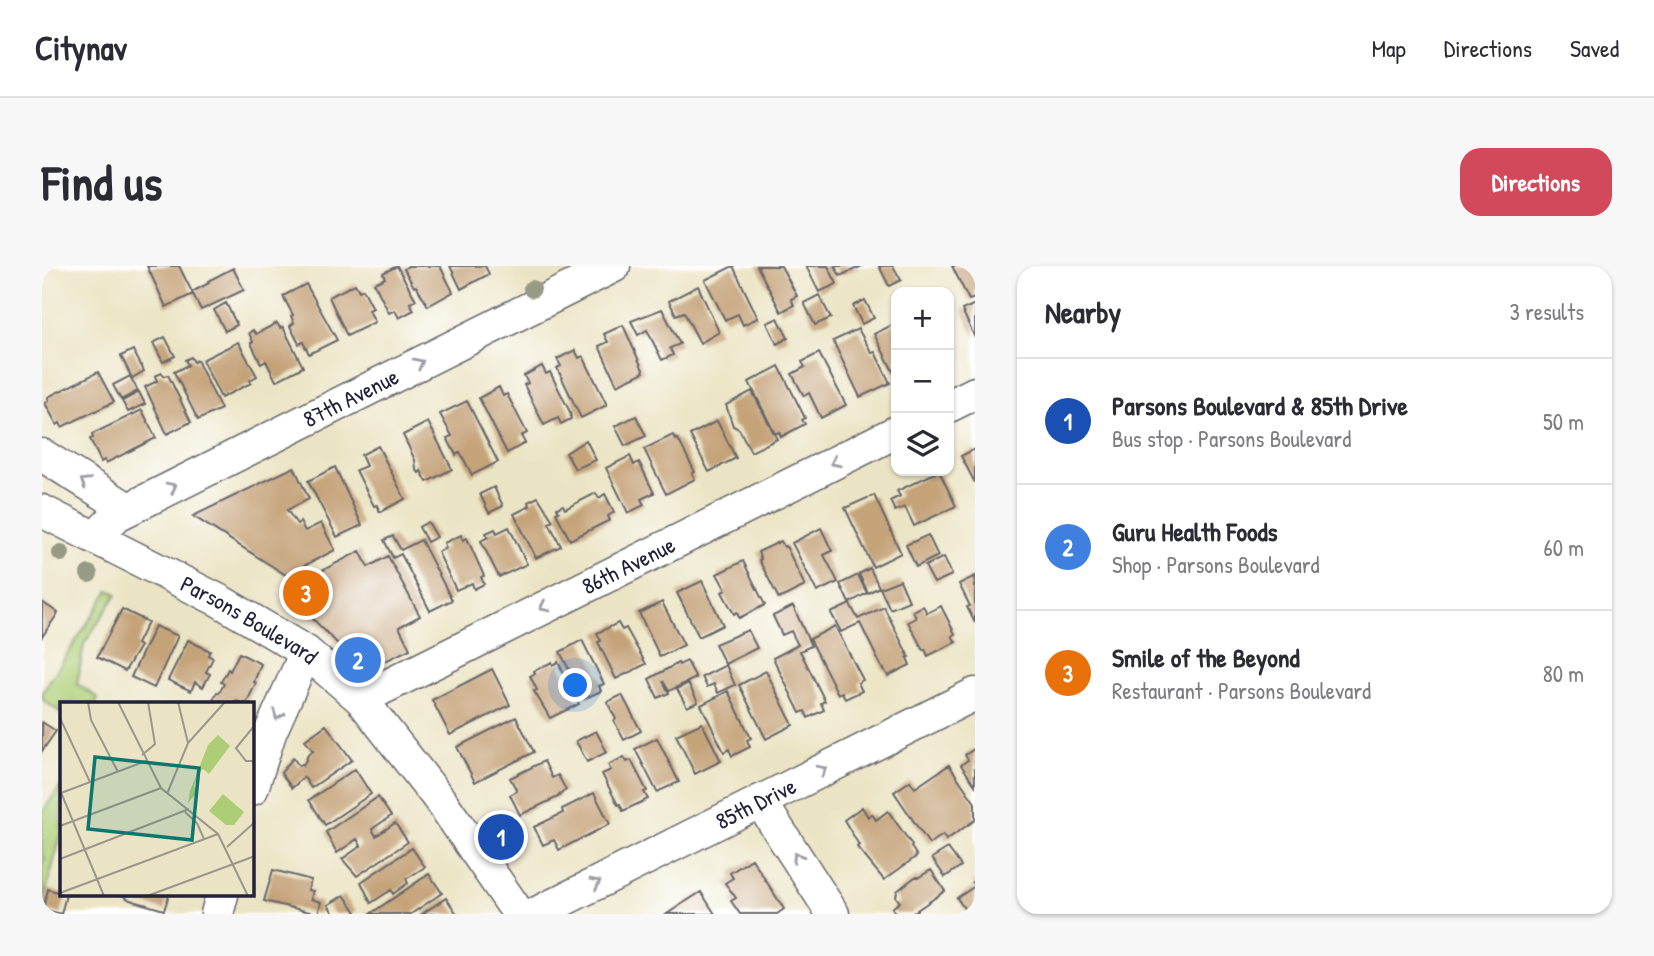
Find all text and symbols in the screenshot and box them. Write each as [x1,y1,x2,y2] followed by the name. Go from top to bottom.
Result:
[35,26,127,70] text: Citynav
[1372,32,1406,64] text: Map
[1444,32,1532,64] text: Directions
[1570,32,1619,64] text: Saved
[1460,148,1612,216] button: Directions
[42,149,162,215] text: Find us
[891,287,954,476] map controls
[891,287,954,350] button: +
[1045,292,1121,332] text: Nearby
[1509,296,1584,327] text: 3 results
[891,350,954,413] button: −
[412,358,424,372] one-way arrow
[298,361,403,434] street label: 87th Avenue
[1112,388,1408,423] text: Parsons Boulevard & 85th Drive
[1064,406,1072,437] text: 1
[1543,406,1584,437] text: 50 m
[891,413,954,476] button: layers
[1112,423,1351,454] text: Bus stop · Parsons Boulevard
[830,454,842,468] one-way arrow
[80,478,93,491] one-way arrow
[165,482,177,496] one-way arrow
[1112,514,1278,549] text: Guru Health Foods
[576,529,680,601] street label: 86th Avenue
[1063,532,1073,563] text: 2
[1544,532,1584,563] text: 60 m
[1112,549,1320,580] text: Shop · Parsons Boulevard
[283,567,329,619] pin: 3
[176,568,325,671] street label: Parsons Boulevard
[539,599,551,613] one-way arrow
[335,634,381,686] pin: 2
[1112,640,1300,675] text: Smile of the Beyond
[1063,658,1073,689] text: 3
[1543,658,1584,689] text: 80 m
[558,668,592,702] your location
[1112,675,1371,706] text: Restaurant · Parsons Boulevard
[60,702,254,897] inset map
[273,708,287,720] one-way arrow
[815,765,827,779] one-way arrow
[710,770,801,836] street label: 85th Drive
[478,811,524,863] pin: 1
[792,852,805,865] one-way arrow
[589,878,601,892] one-way arrow

